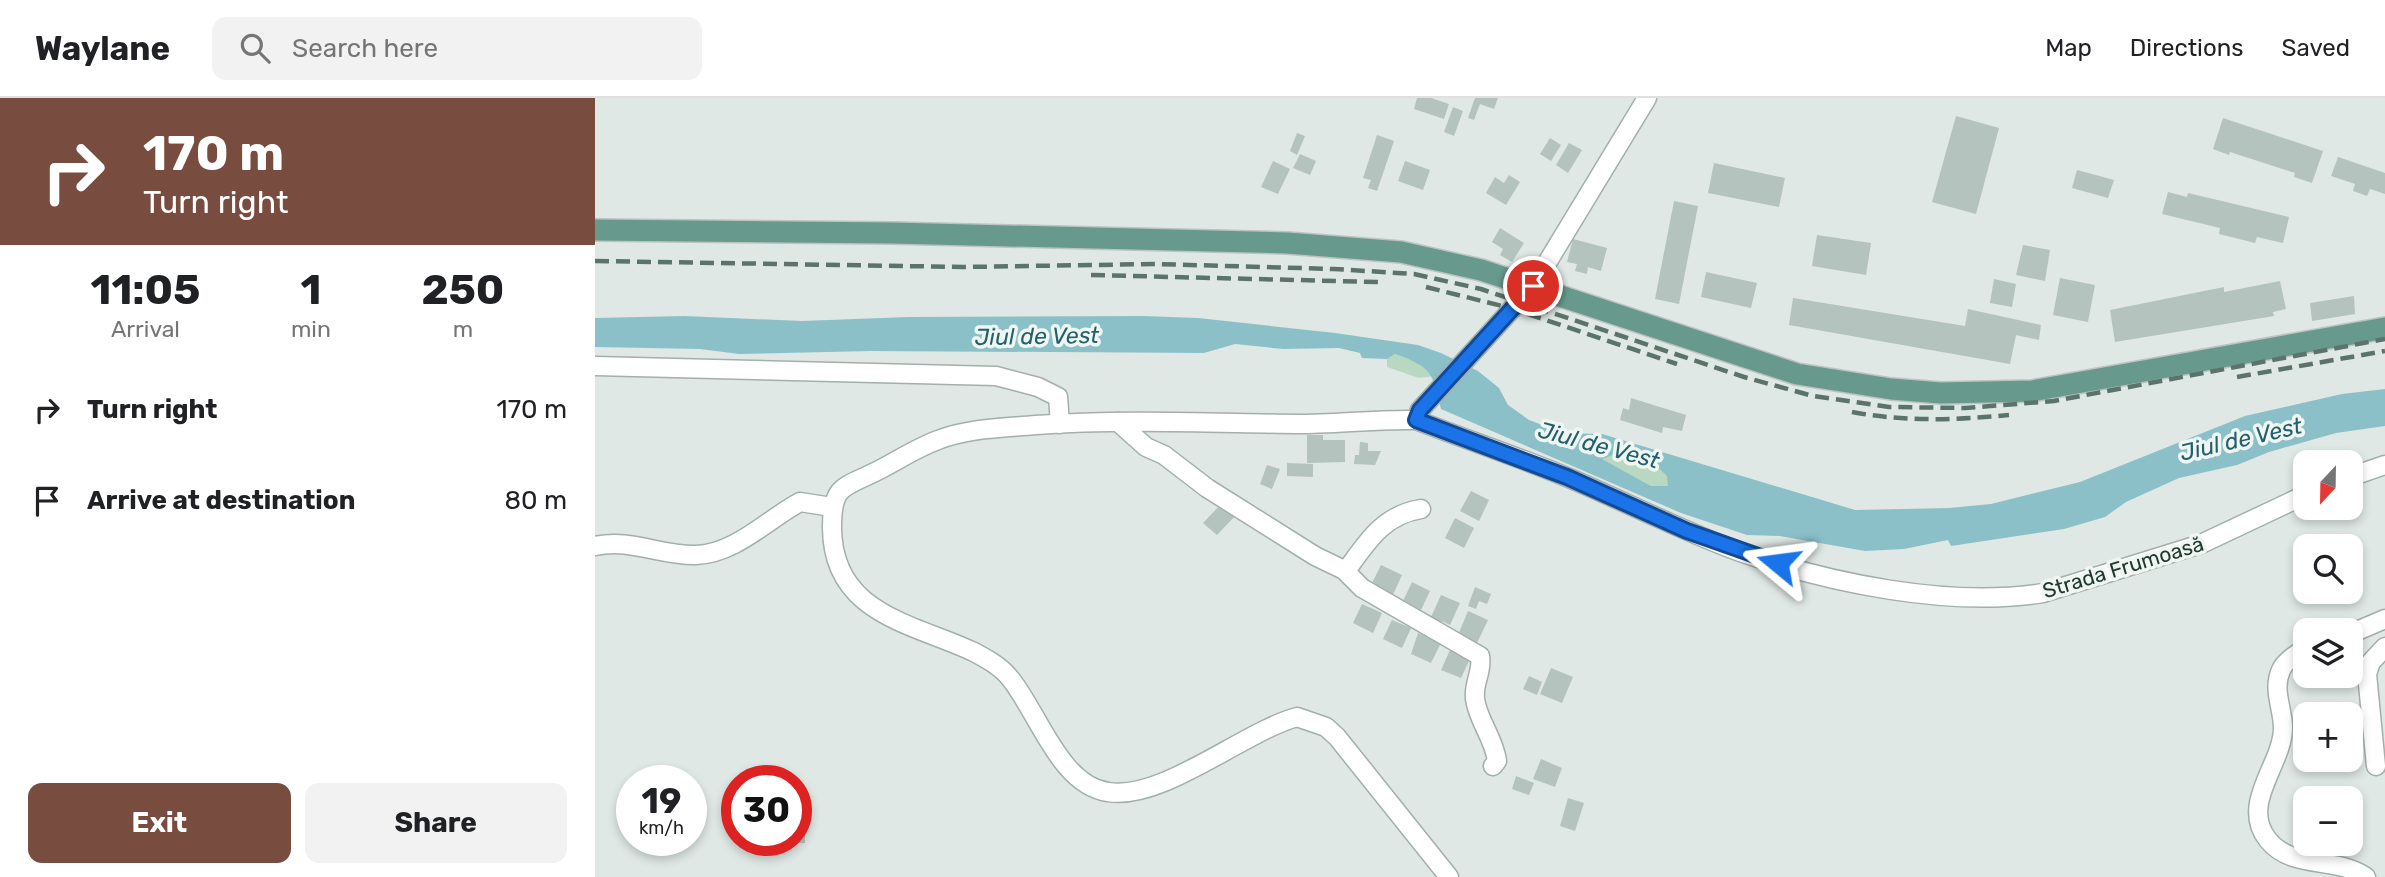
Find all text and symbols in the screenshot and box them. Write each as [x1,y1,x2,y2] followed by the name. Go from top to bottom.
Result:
[212,17,702,80] search box
[35,29,170,68] text: Waylane
[236,29,274,67] icon: search
[292,33,438,64] text: Search here
[2045,34,2092,62] text: Map
[2130,34,2243,62] text: Directions
[2281,34,2350,62] text: Saved
[143,124,284,182] text: 170 m
[28,126,119,217] icon: right
[143,183,288,221] text: Turn right
[1503,256,1563,316] pin
[91,265,200,315] text: 11:05
[300,265,321,315] text: 1
[421,265,504,315] text: 250
[1514,267,1552,305] icon: arrive
[111,315,180,343] text: Arrival
[291,315,331,343] text: min
[453,315,473,343] text: m
[975,321,1100,351] water label: Jiul de Vest
[28,391,66,429] icon: right
[87,394,217,425] text: Turn right
[497,394,567,425] text: 170 m
[2177,411,2306,467] water label: Jiul de Vest
[1535,415,1664,475] water label: Jiul de Vest
[2293,450,2363,520] north arrow
[2293,450,2363,856] map controls
[28,482,66,520] icon: arrive
[87,485,355,516] text: Arrive at destination
[504,485,567,516] text: 80 m
[1741,526,1815,600] position arrow
[2039,531,2207,603] street label: Strada Frumoasă
[2293,534,2363,604] button: search
[2293,618,2363,688] button: layers
[2293,702,2363,772] button: +
[721,765,812,856] speed limit sign: 30
[642,780,681,822] text: 19
[28,783,291,863] button: Exit
[305,783,567,863] button: Share
[2293,786,2363,856] button: −
[639,817,684,839] text: km/h

